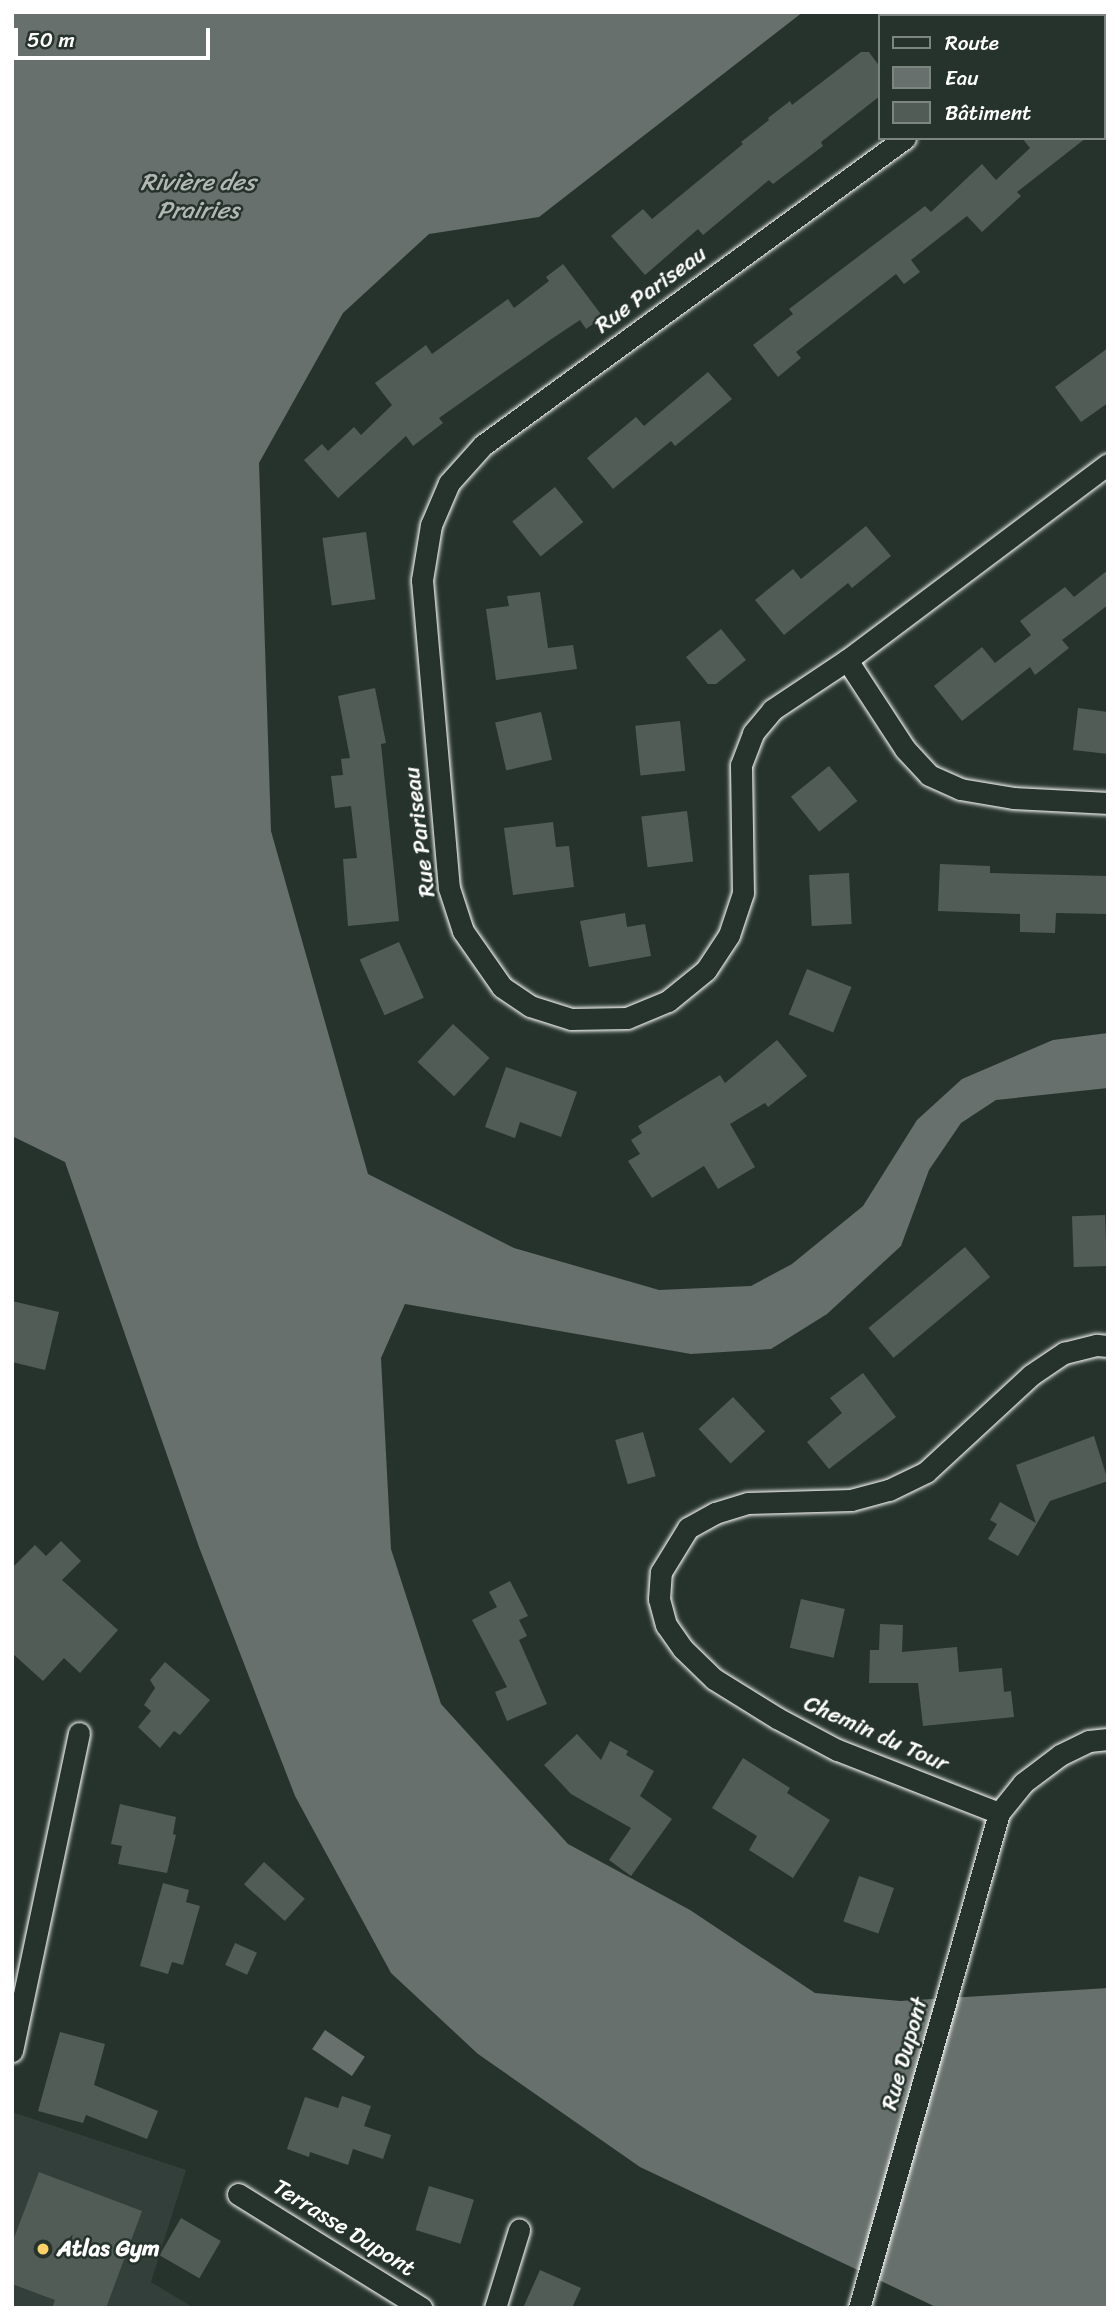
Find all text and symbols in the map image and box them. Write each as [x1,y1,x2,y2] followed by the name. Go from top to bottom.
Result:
[18,14,214,58] scale bar
[878,14,1106,140] legend
[27,21,75,59] text: 50 m
[945,24,999,62] text: Route
[945,59,978,97] text: Eau
[945,94,1031,132] text: Bâtiment
[141,169,255,225] water label: Rivière des Prairies
[590,240,712,340] street label: Rue Pariseau
[398,765,442,899] street label: Rue Pariseau
[799,1690,953,1778] street label: Chemin du Tour
[876,1995,934,2113] street label: Rue Dupont
[268,2173,420,2283] street label: Terrasse Dupont
[57,2235,160,2263] place label: Atlas Gym
[35,2241,51,2257] marker: Atlas Gym

